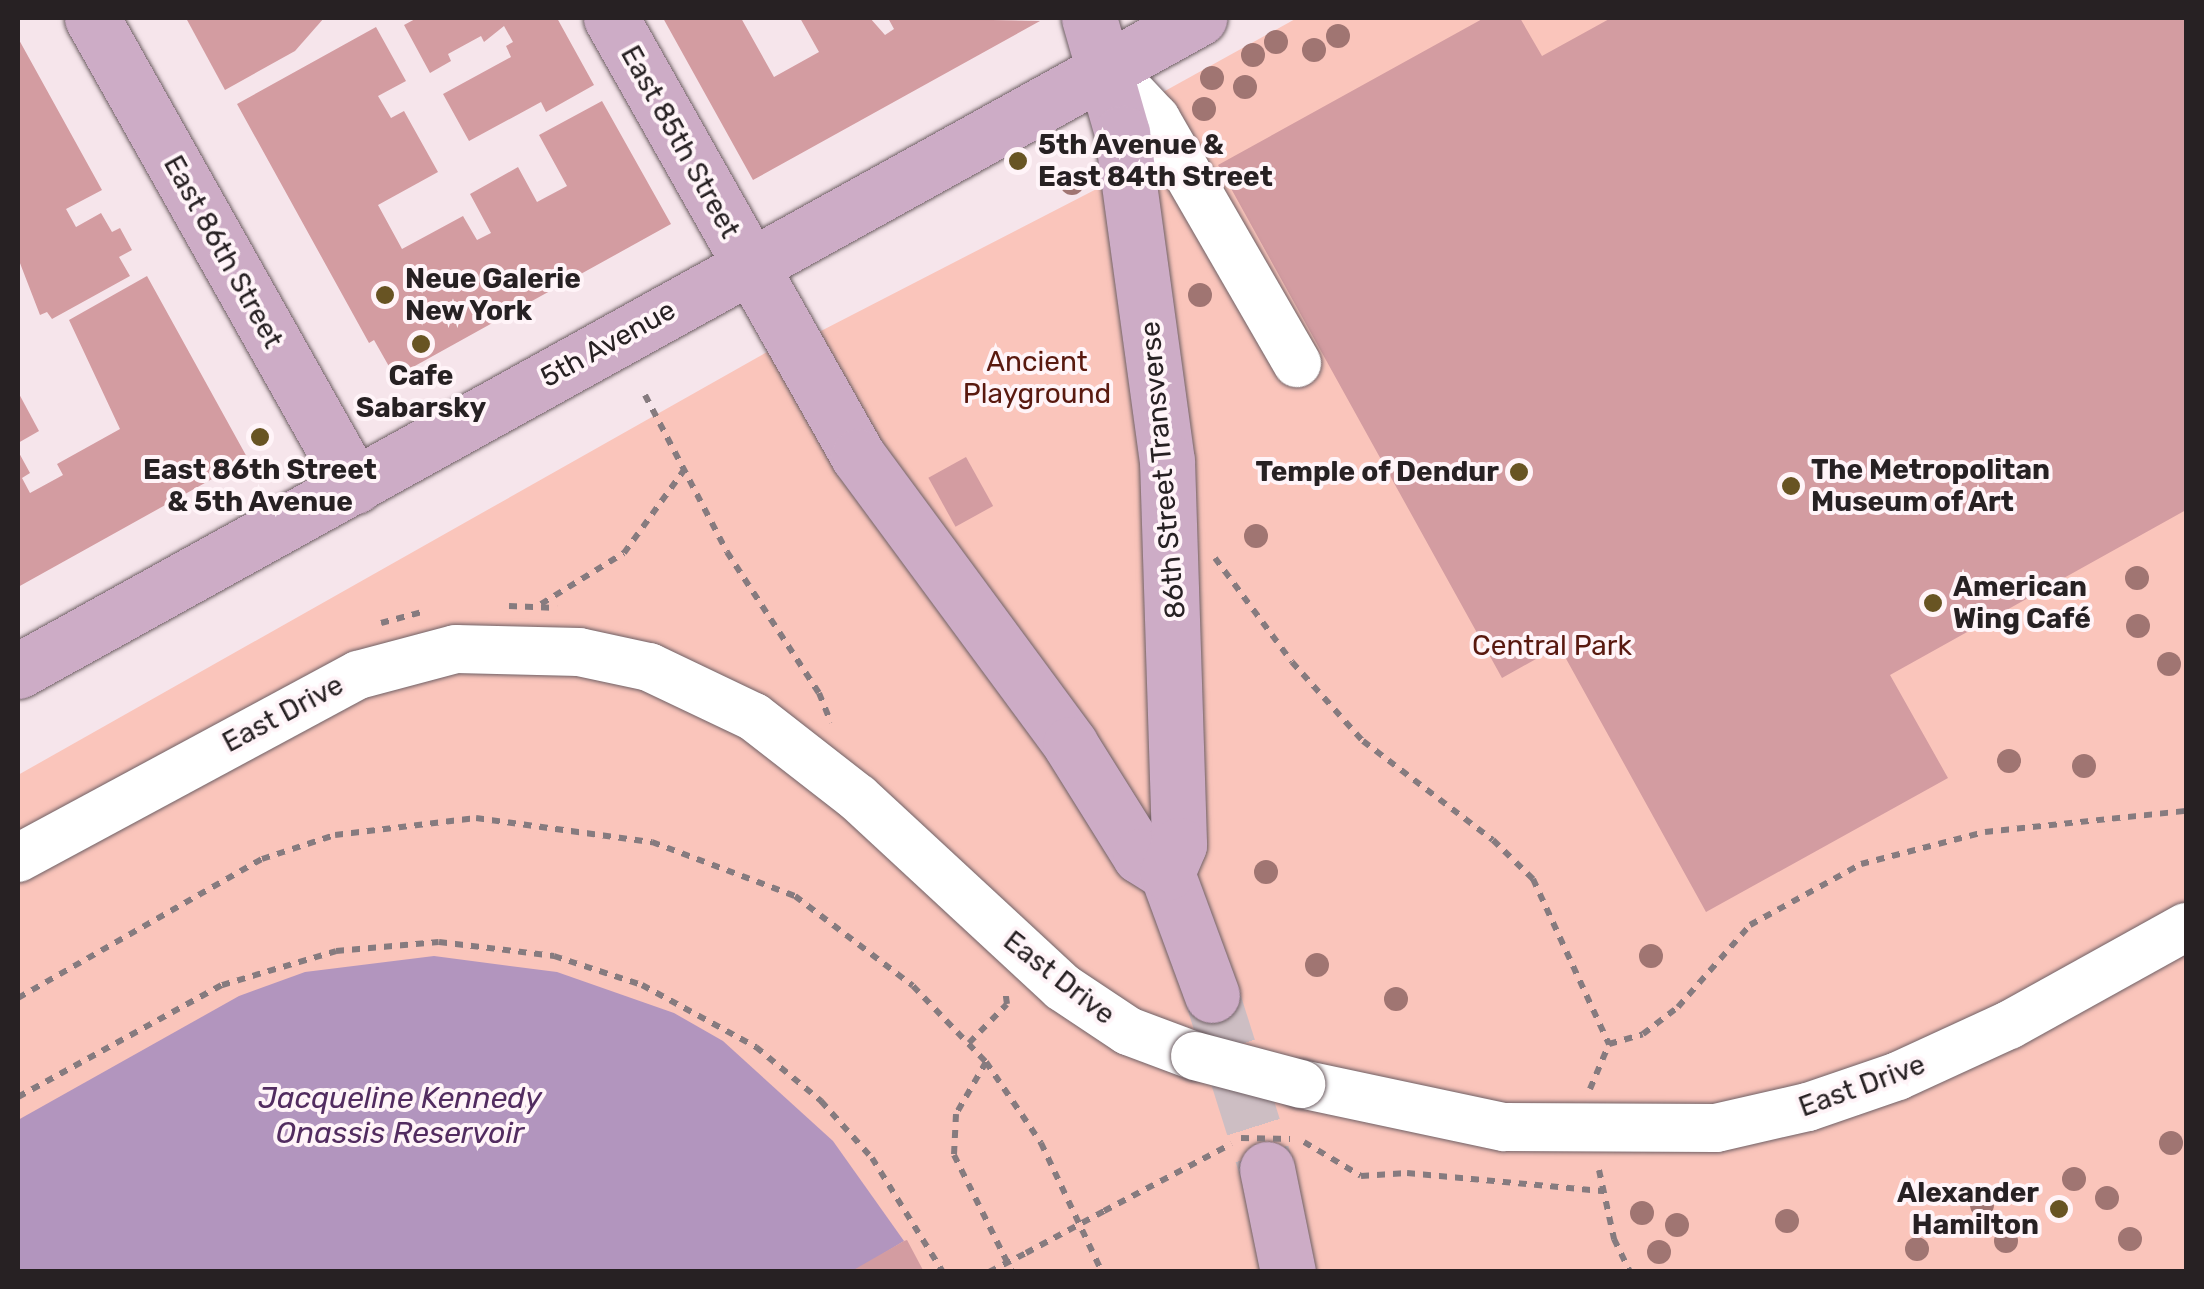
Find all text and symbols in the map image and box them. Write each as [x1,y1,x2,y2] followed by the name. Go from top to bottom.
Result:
[613,40,747,244] street label: East 85th Street
[1038,128,1273,194] place label: 5th Avenue & East 84th Street
[156,150,290,354] street label: East 86th Street
[1007,150,1029,172] marker: 5th Avenue & East 84th Street
[405,262,581,328] place label: Neue Galerie New York
[374,284,396,306] marker: Neue Galerie New York
[534,293,682,395] street label: 5th Avenue
[1133,320,1193,620] street label: 86th Street Transverse
[410,333,432,355] marker: Cafe Sabarsky
[963,345,1111,411] park label: Ancient Playground
[356,359,486,425] place label: Cafe Sabarsky
[249,426,271,448] marker: East 86th Street & 5th Avenue
[143,453,377,519] place label: East 86th Street & 5th Avenue
[1811,453,2050,519] place label: The Metropolitan Museum of Art
[1255,455,1499,489] place label: Temple of Dendur
[1508,461,1530,483] marker: Temple of Dendur
[1780,475,1802,497] marker: The Metropolitan Museum of Art
[1953,570,2091,636] place label: American Wing Café
[1922,592,1944,614] marker: American Wing Café
[1472,629,1632,663] park label: Central Park
[217,668,349,760] street label: East Drive
[997,924,1121,1032] street label: East Drive
[1794,1048,1930,1124] street label: East Drive
[258,1080,542,1150] water label: Jacqueline Kennedy Onassis Reservoir
[1897,1176,2039,1242] place label: Alexander Hamilton
[2048,1198,2070,1220] marker: Alexander Hamilton

